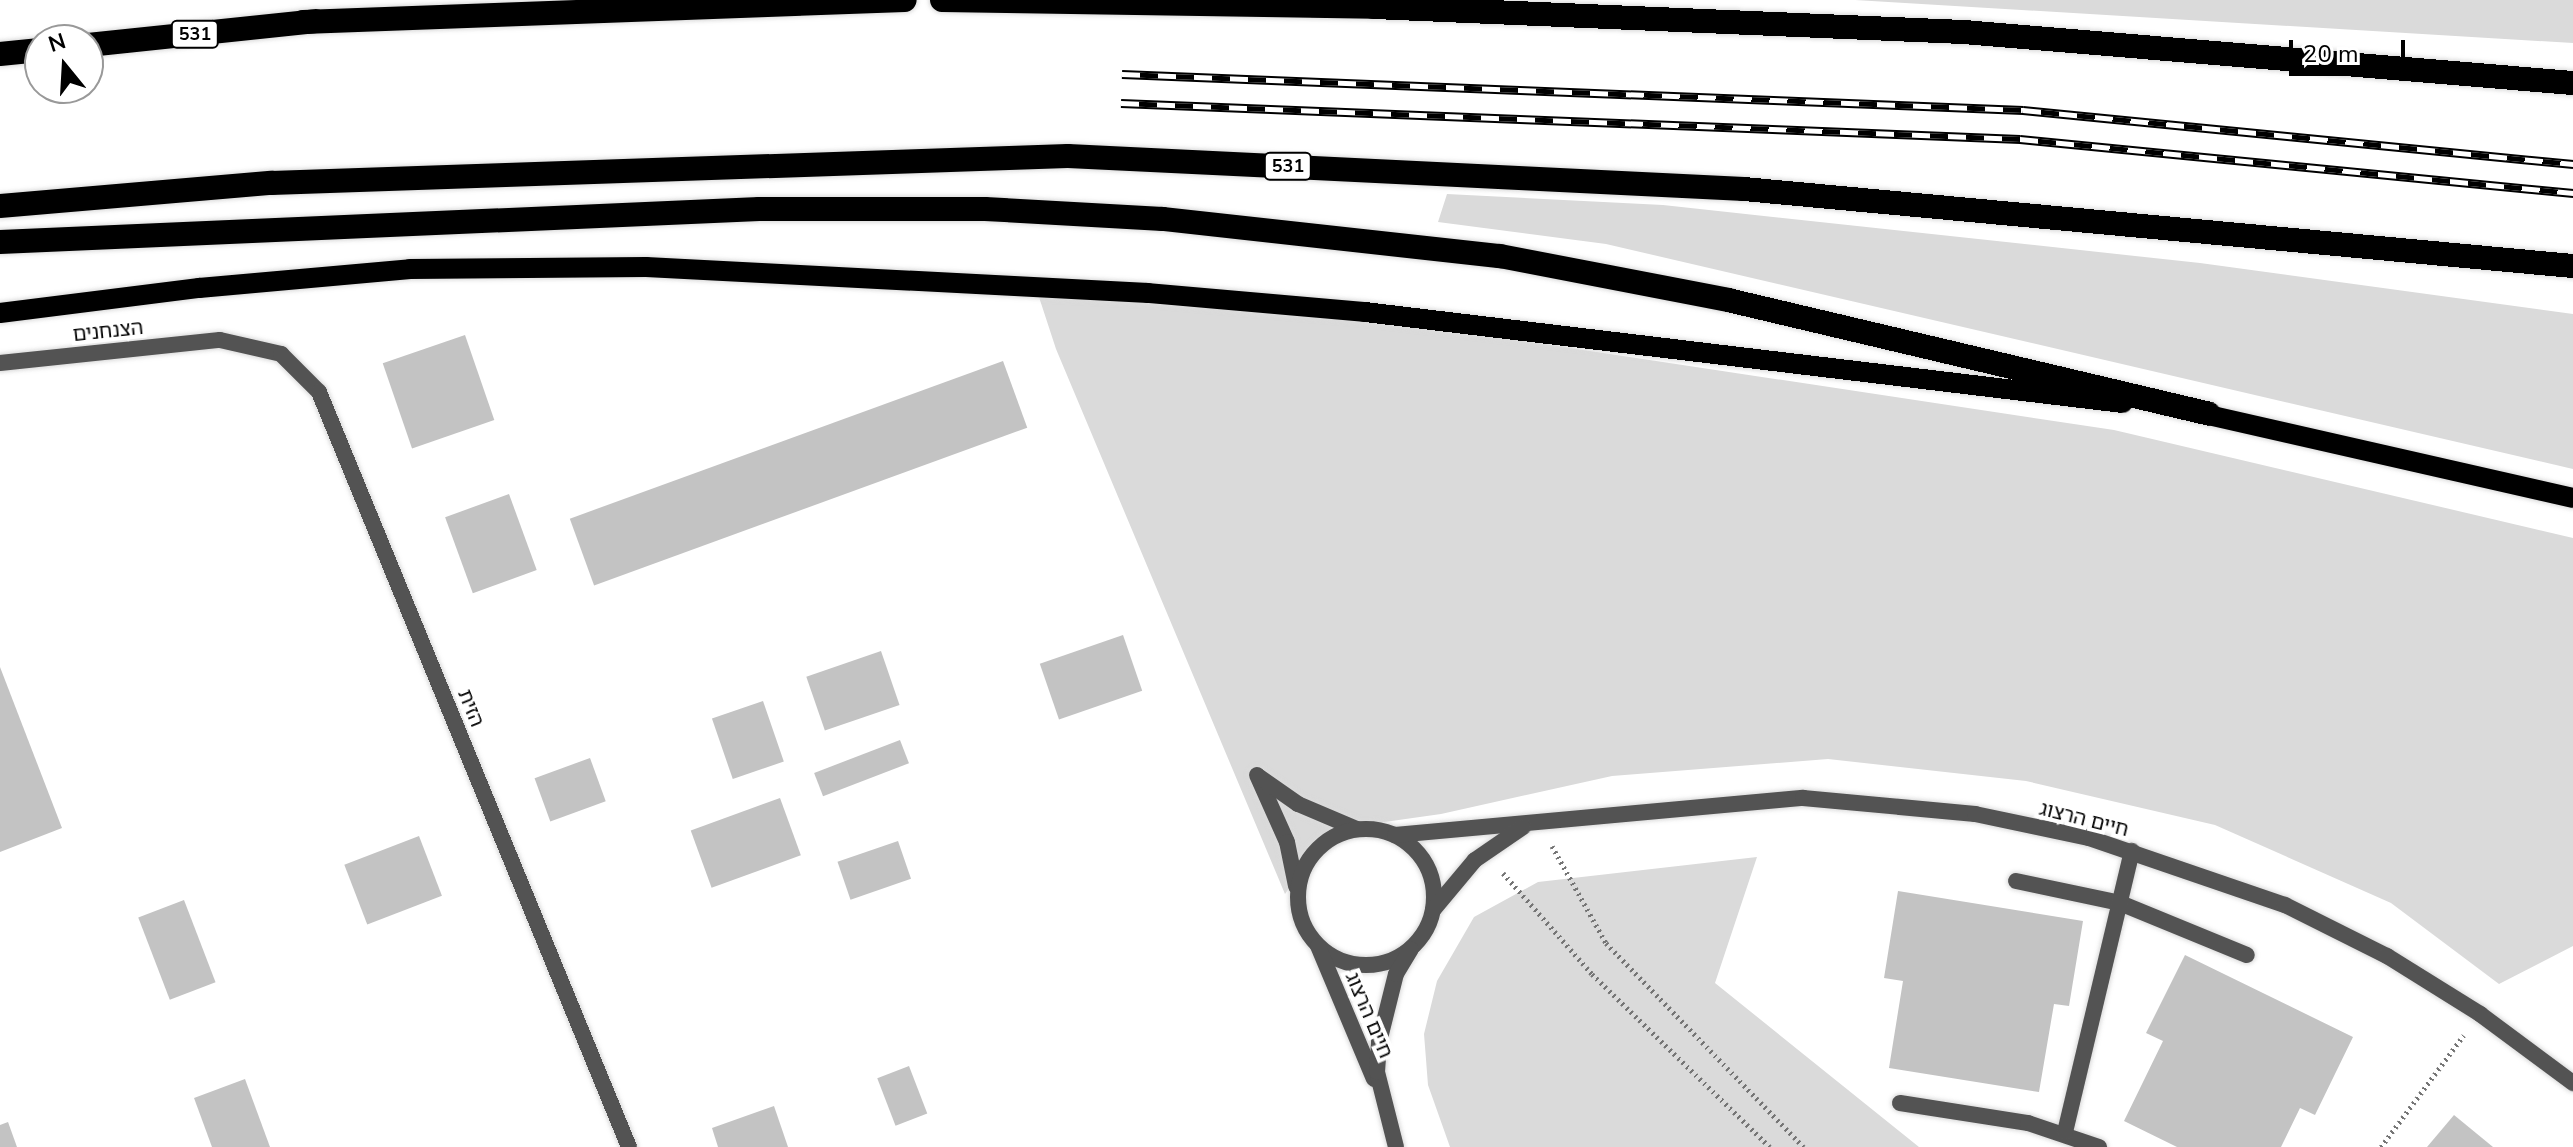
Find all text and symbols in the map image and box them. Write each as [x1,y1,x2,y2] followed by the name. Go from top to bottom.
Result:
[169,20,221,48] road number: 531
[24,24,104,104] north arrow
[2293,24,2409,74] scale bar
[45,26,70,60] text: N
[2303,38,2359,70] text: 20 m
[1262,152,1314,180] road number: 531
[72,315,144,347] street label: הצנחנים
[453,686,489,730] street label: הזית
[2037,796,2131,842] street label: חיים הרצוג
[1340,968,1398,1062] street label: חיים הרצוג

